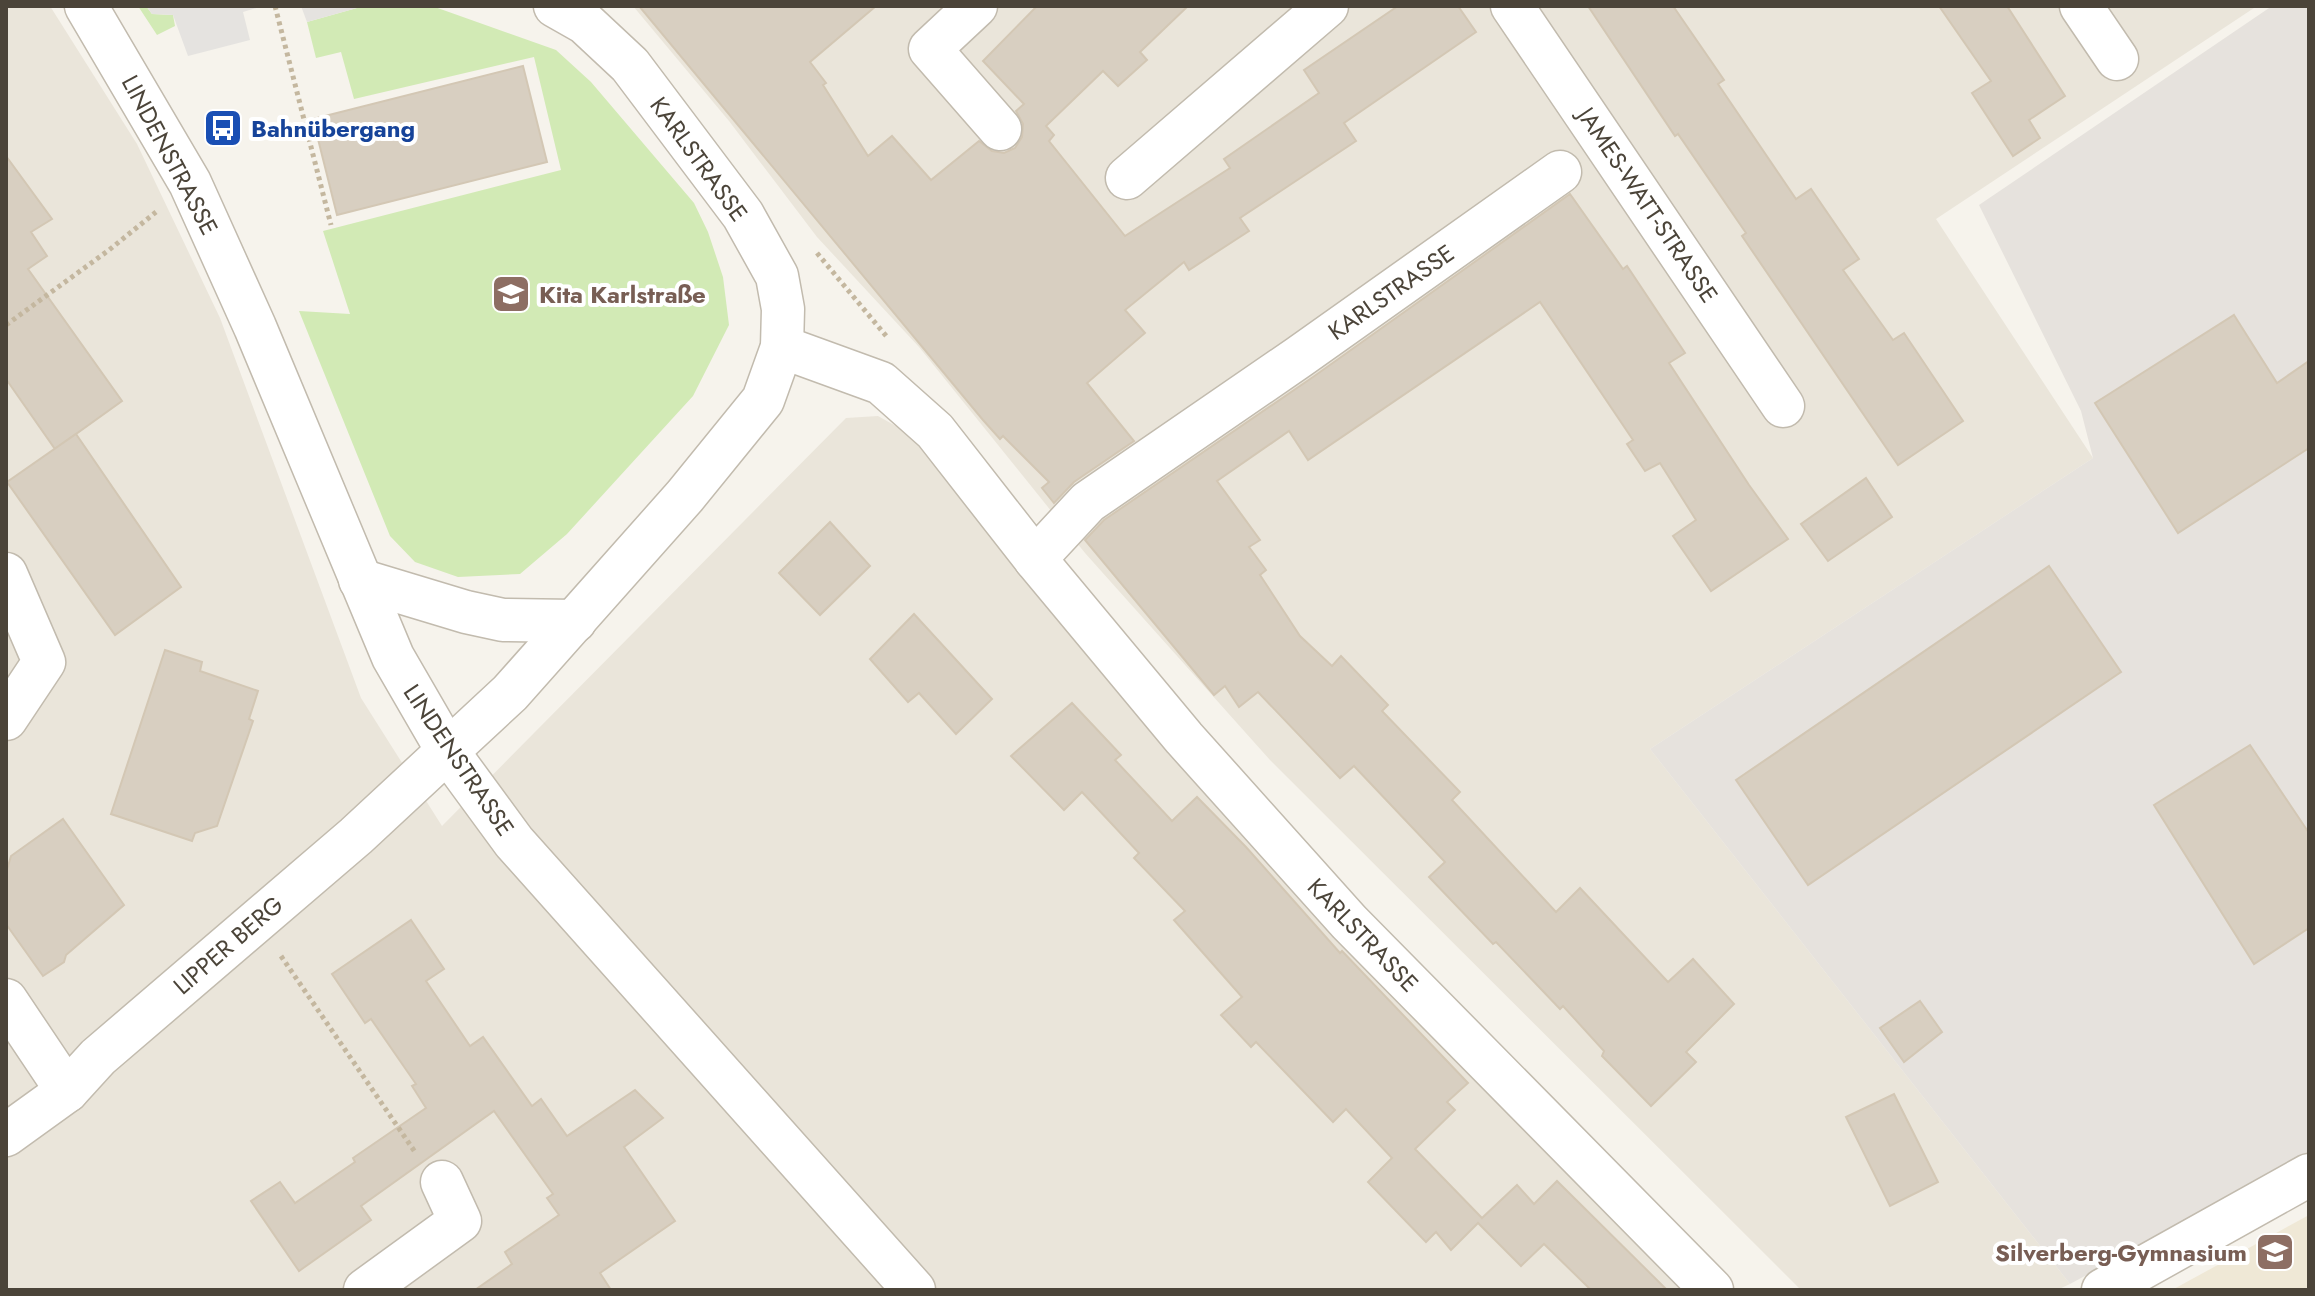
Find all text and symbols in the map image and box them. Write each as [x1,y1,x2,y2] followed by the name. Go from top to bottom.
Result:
[113,69,227,241] street label: LINDENSTRASSE
[642,89,756,229] street label: KARLSTRASSE
[1568,98,1727,310] street label: JAMES-WATT-STRASSE
[202,107,244,149] bus stop icon: Bahnübergang
[251,111,415,146] place label: Bahnübergang
[1321,236,1461,348] street label: KARLSTRASSE
[490,273,532,315] school or university icon: Kita Karlstraße
[539,277,706,312] place label: Kita Karlstraße
[395,677,523,843] street label: LINDENSTRASSE
[1299,870,1427,1000] street label: KARLSTRASSE
[165,887,291,1003] street label: LIPPER BERG
[2254,1231,2296,1273] school or university icon: Silverberg-Gymnasium
[1995,1235,2247,1270] place label: Silverberg-Gymnasium

